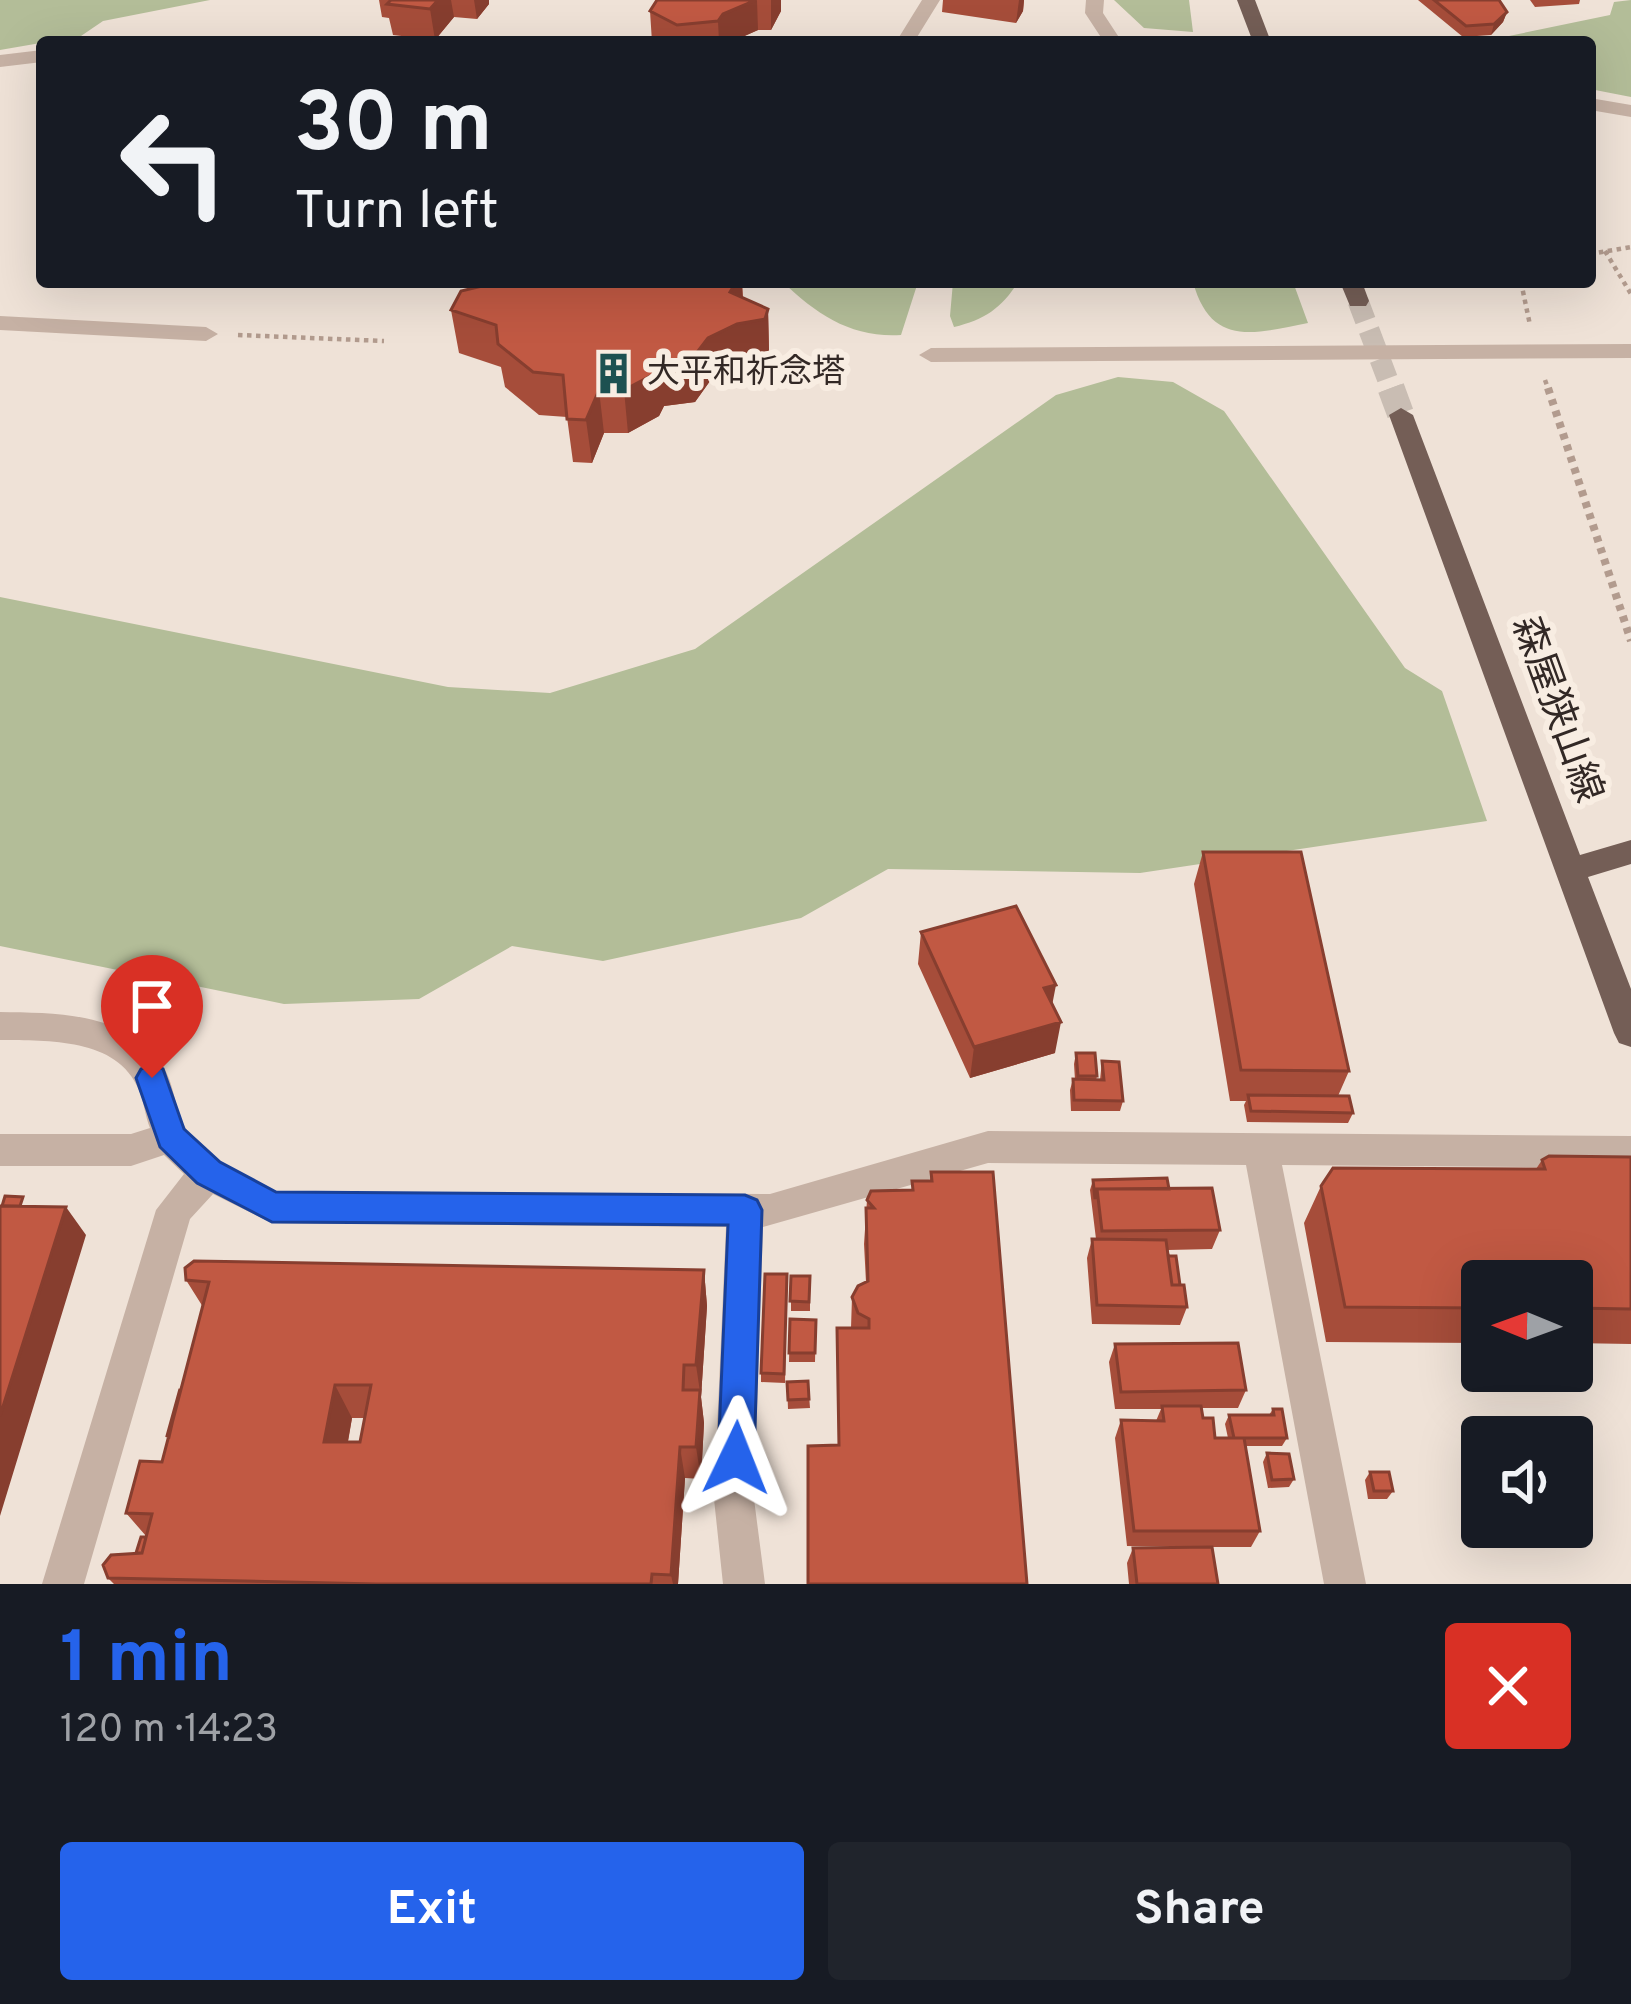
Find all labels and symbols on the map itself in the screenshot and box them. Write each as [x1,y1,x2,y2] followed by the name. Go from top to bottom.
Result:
[590,351,636,397] building icon: 大平和祈念塔
[647,353,845,395] place label: 大平和祈念塔
[1499,610,1611,810] street label: 森屋狭山線
[101,955,203,1078] pin
[1461,1260,1593,1392] north arrow
[673,1395,799,1521] position arrow

